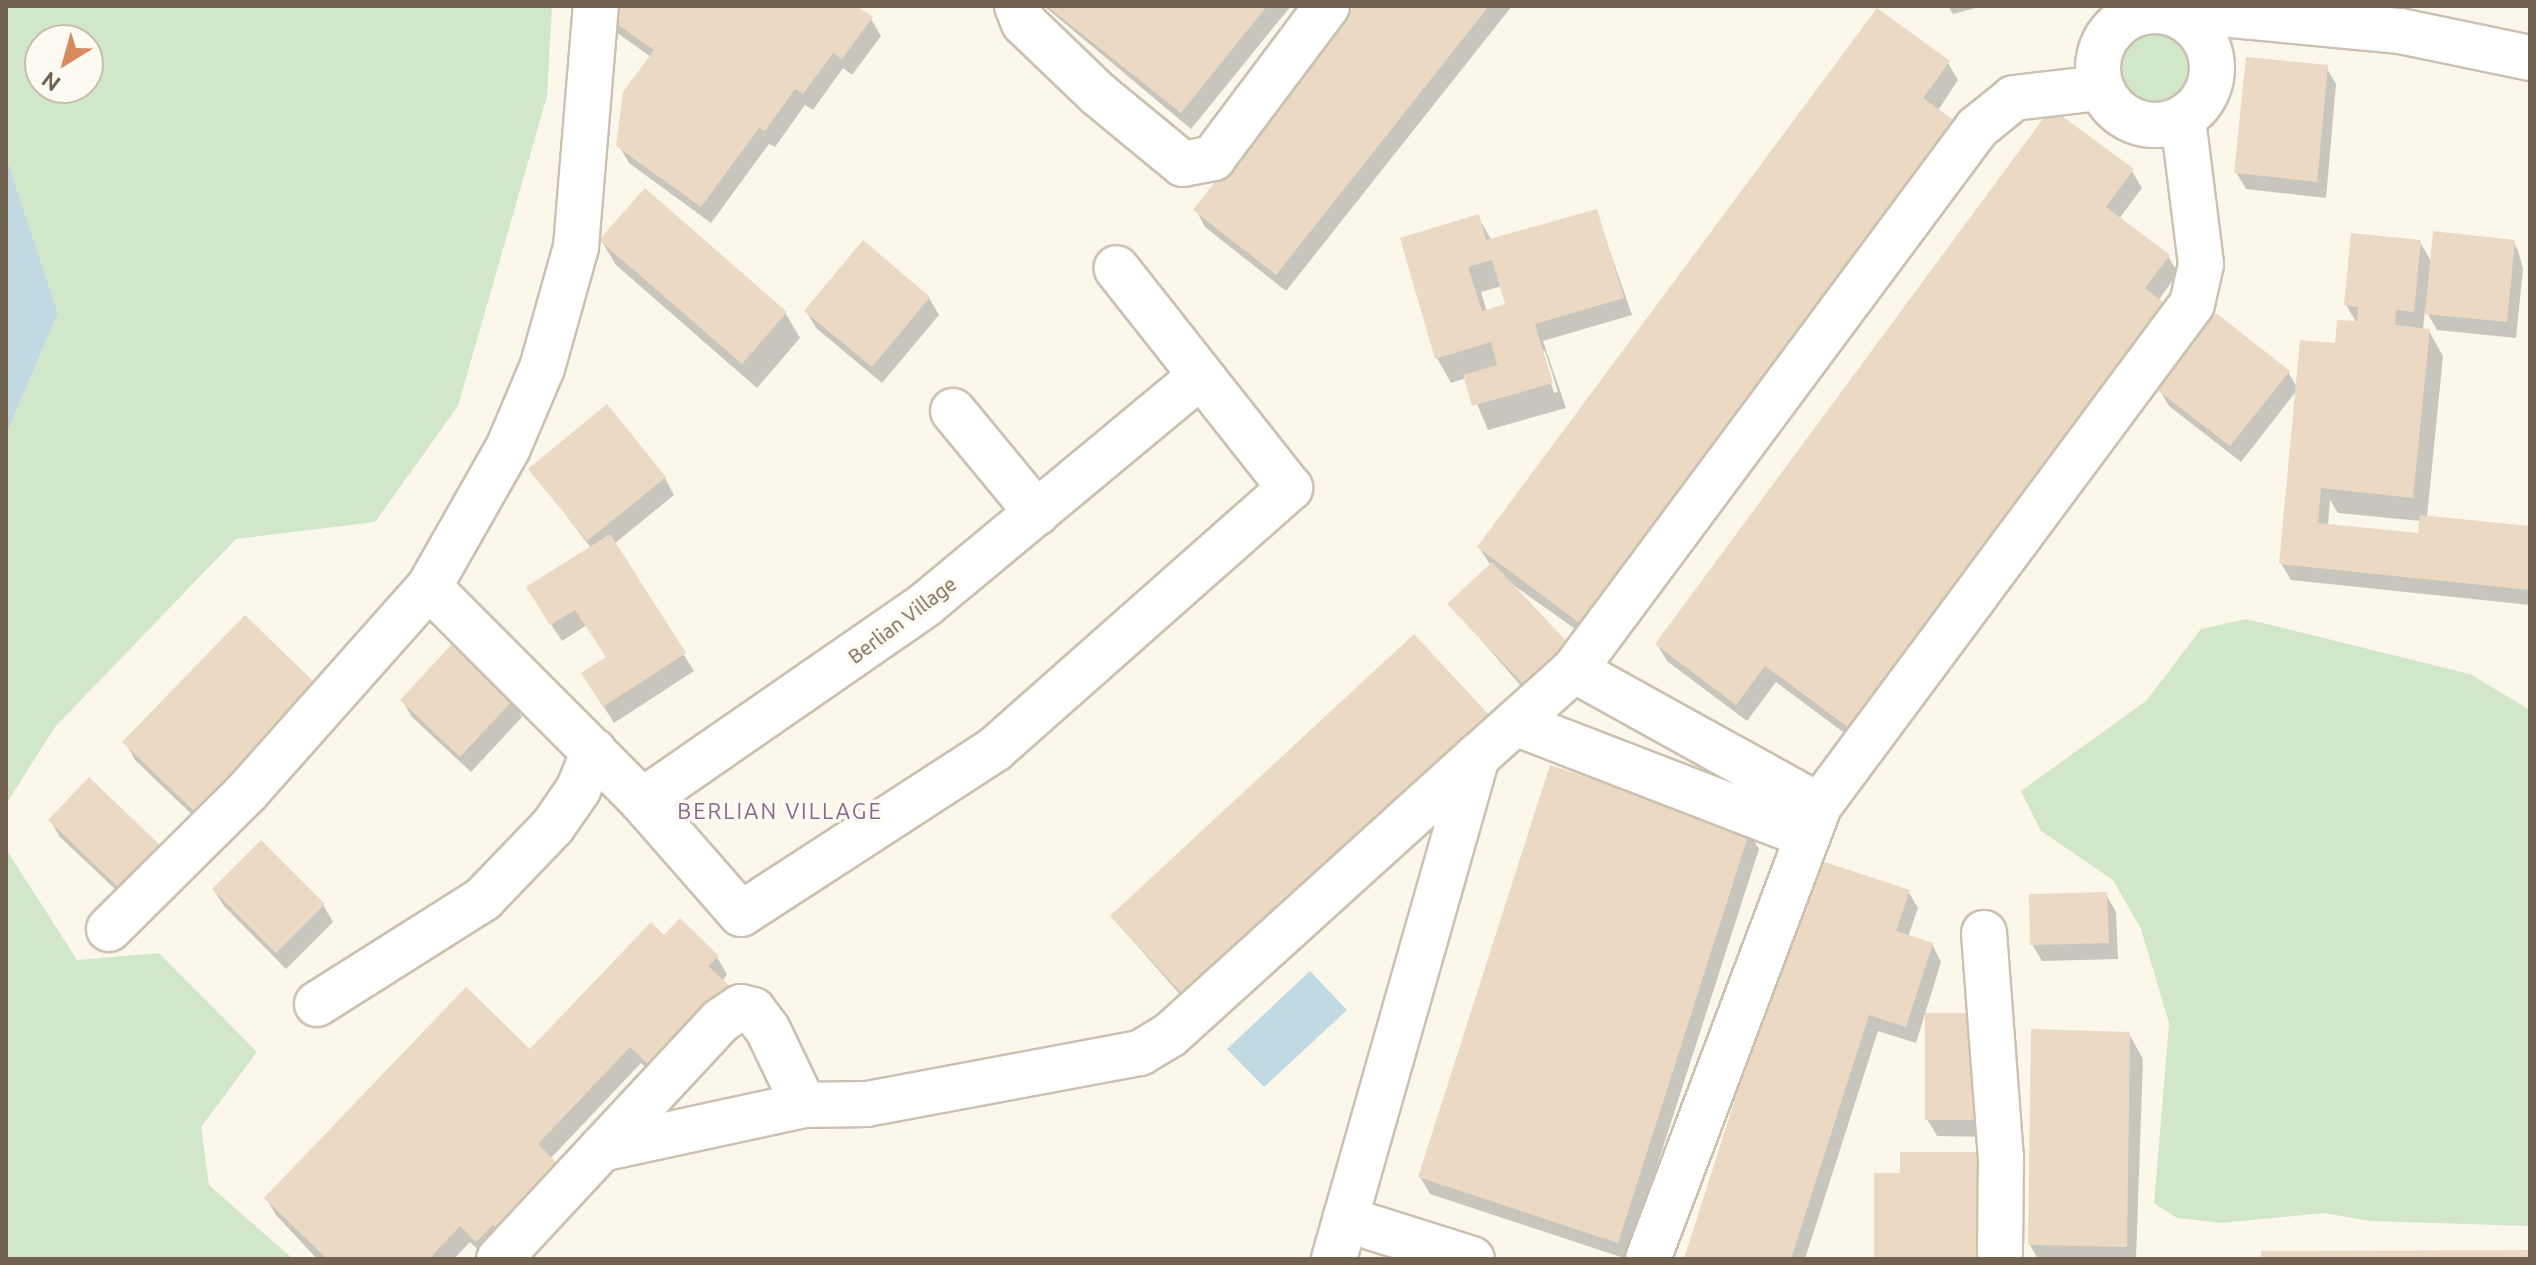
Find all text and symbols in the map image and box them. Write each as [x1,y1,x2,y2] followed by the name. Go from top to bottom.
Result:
[24,24,104,104] north arrow
[36,67,65,97] text: N
[843,572,961,668] street label: Berlian Village
[677,798,883,824] district label: BERLIAN VILLAGE

